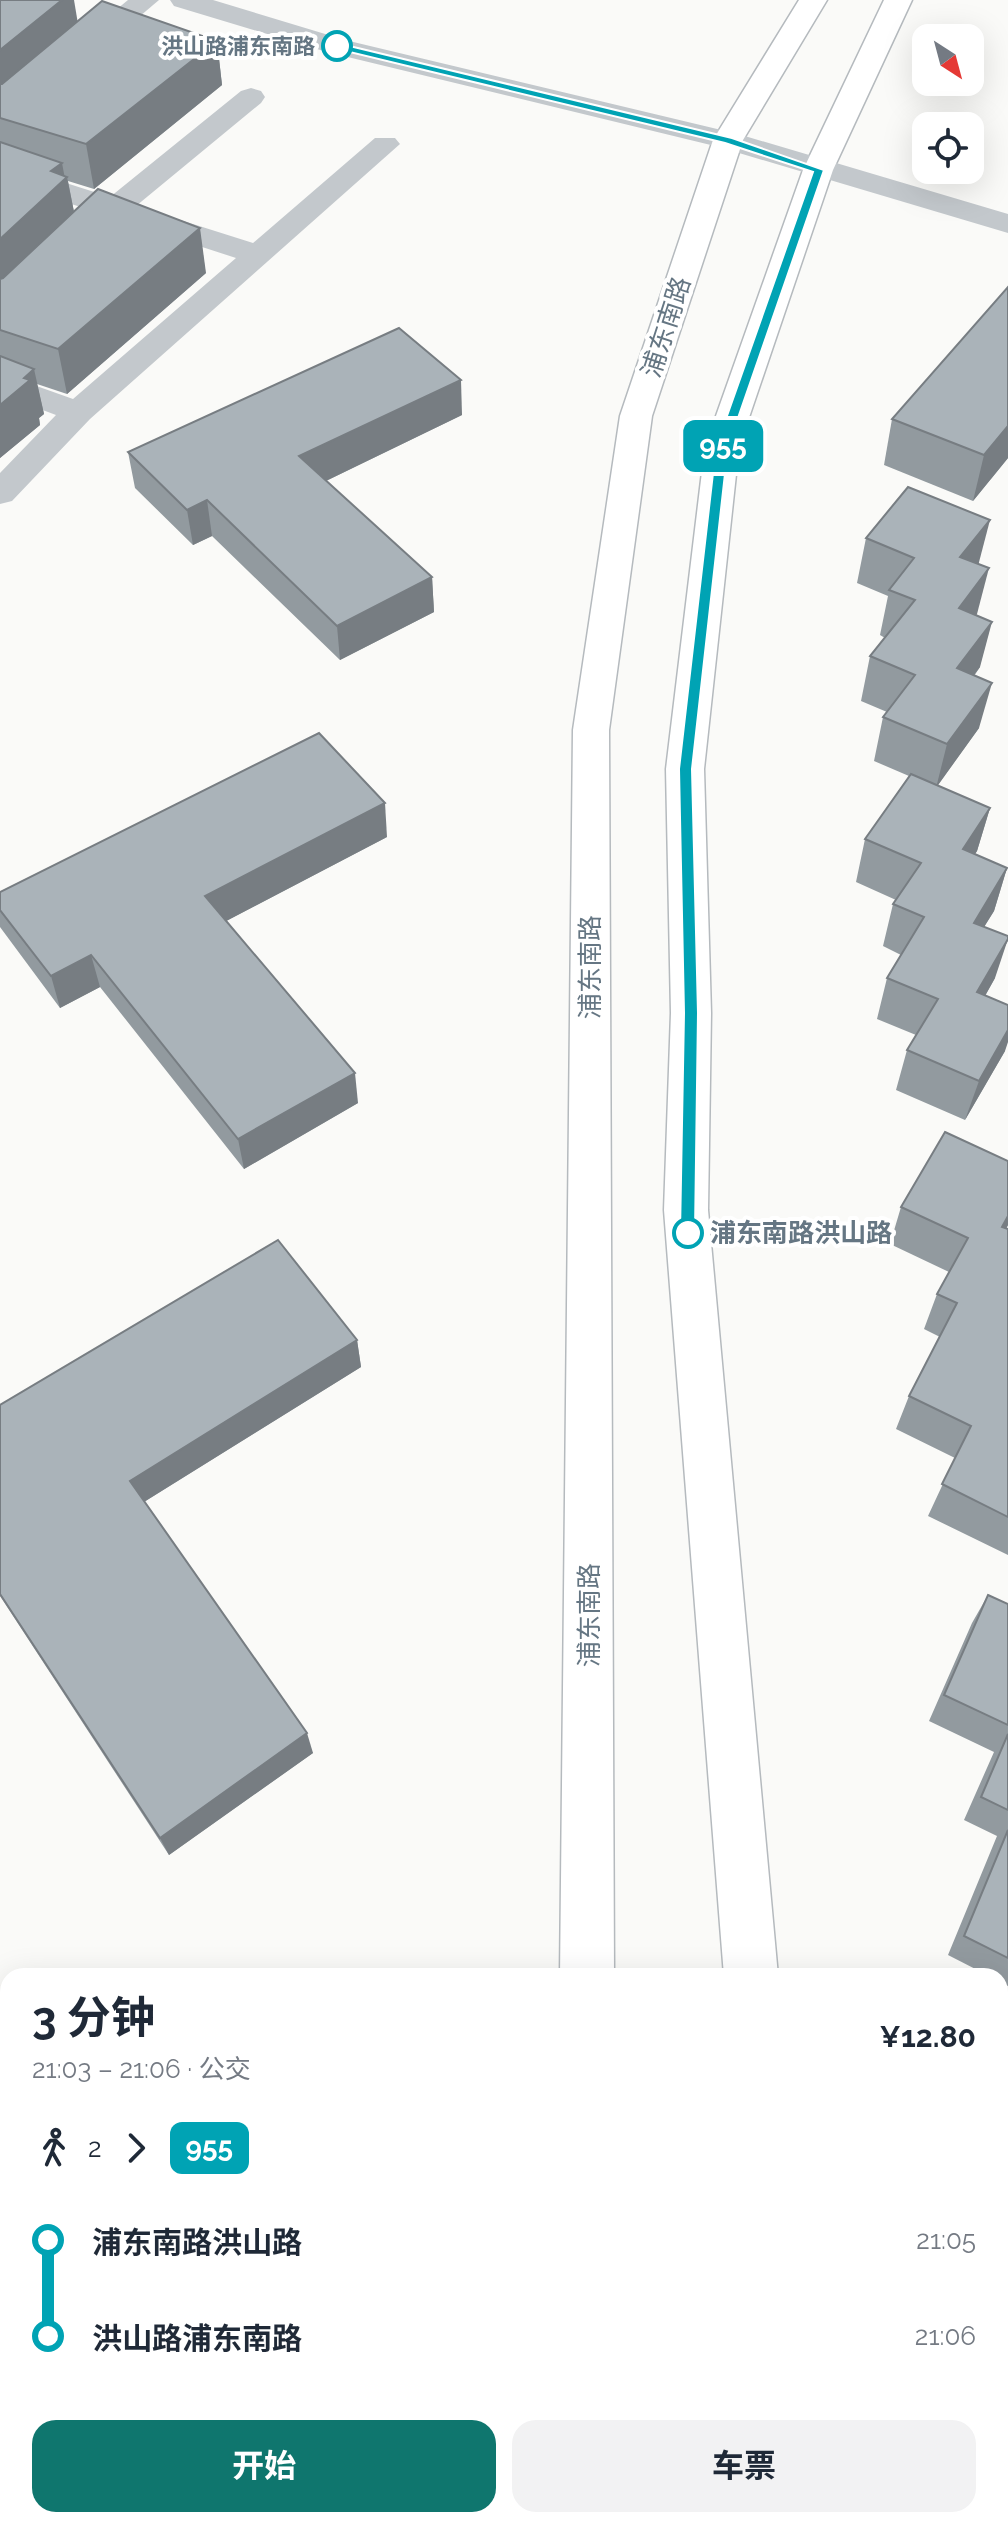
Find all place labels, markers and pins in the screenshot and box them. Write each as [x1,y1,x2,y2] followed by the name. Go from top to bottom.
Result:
[322,31,352,61] marker: 洪山路浦东南路
[161,33,315,59] place label: 洪山路浦东南路
[673,1218,703,1248] marker: 浦东南路洪山路
[710,1218,892,1248] place label: 浦东南路洪山路

